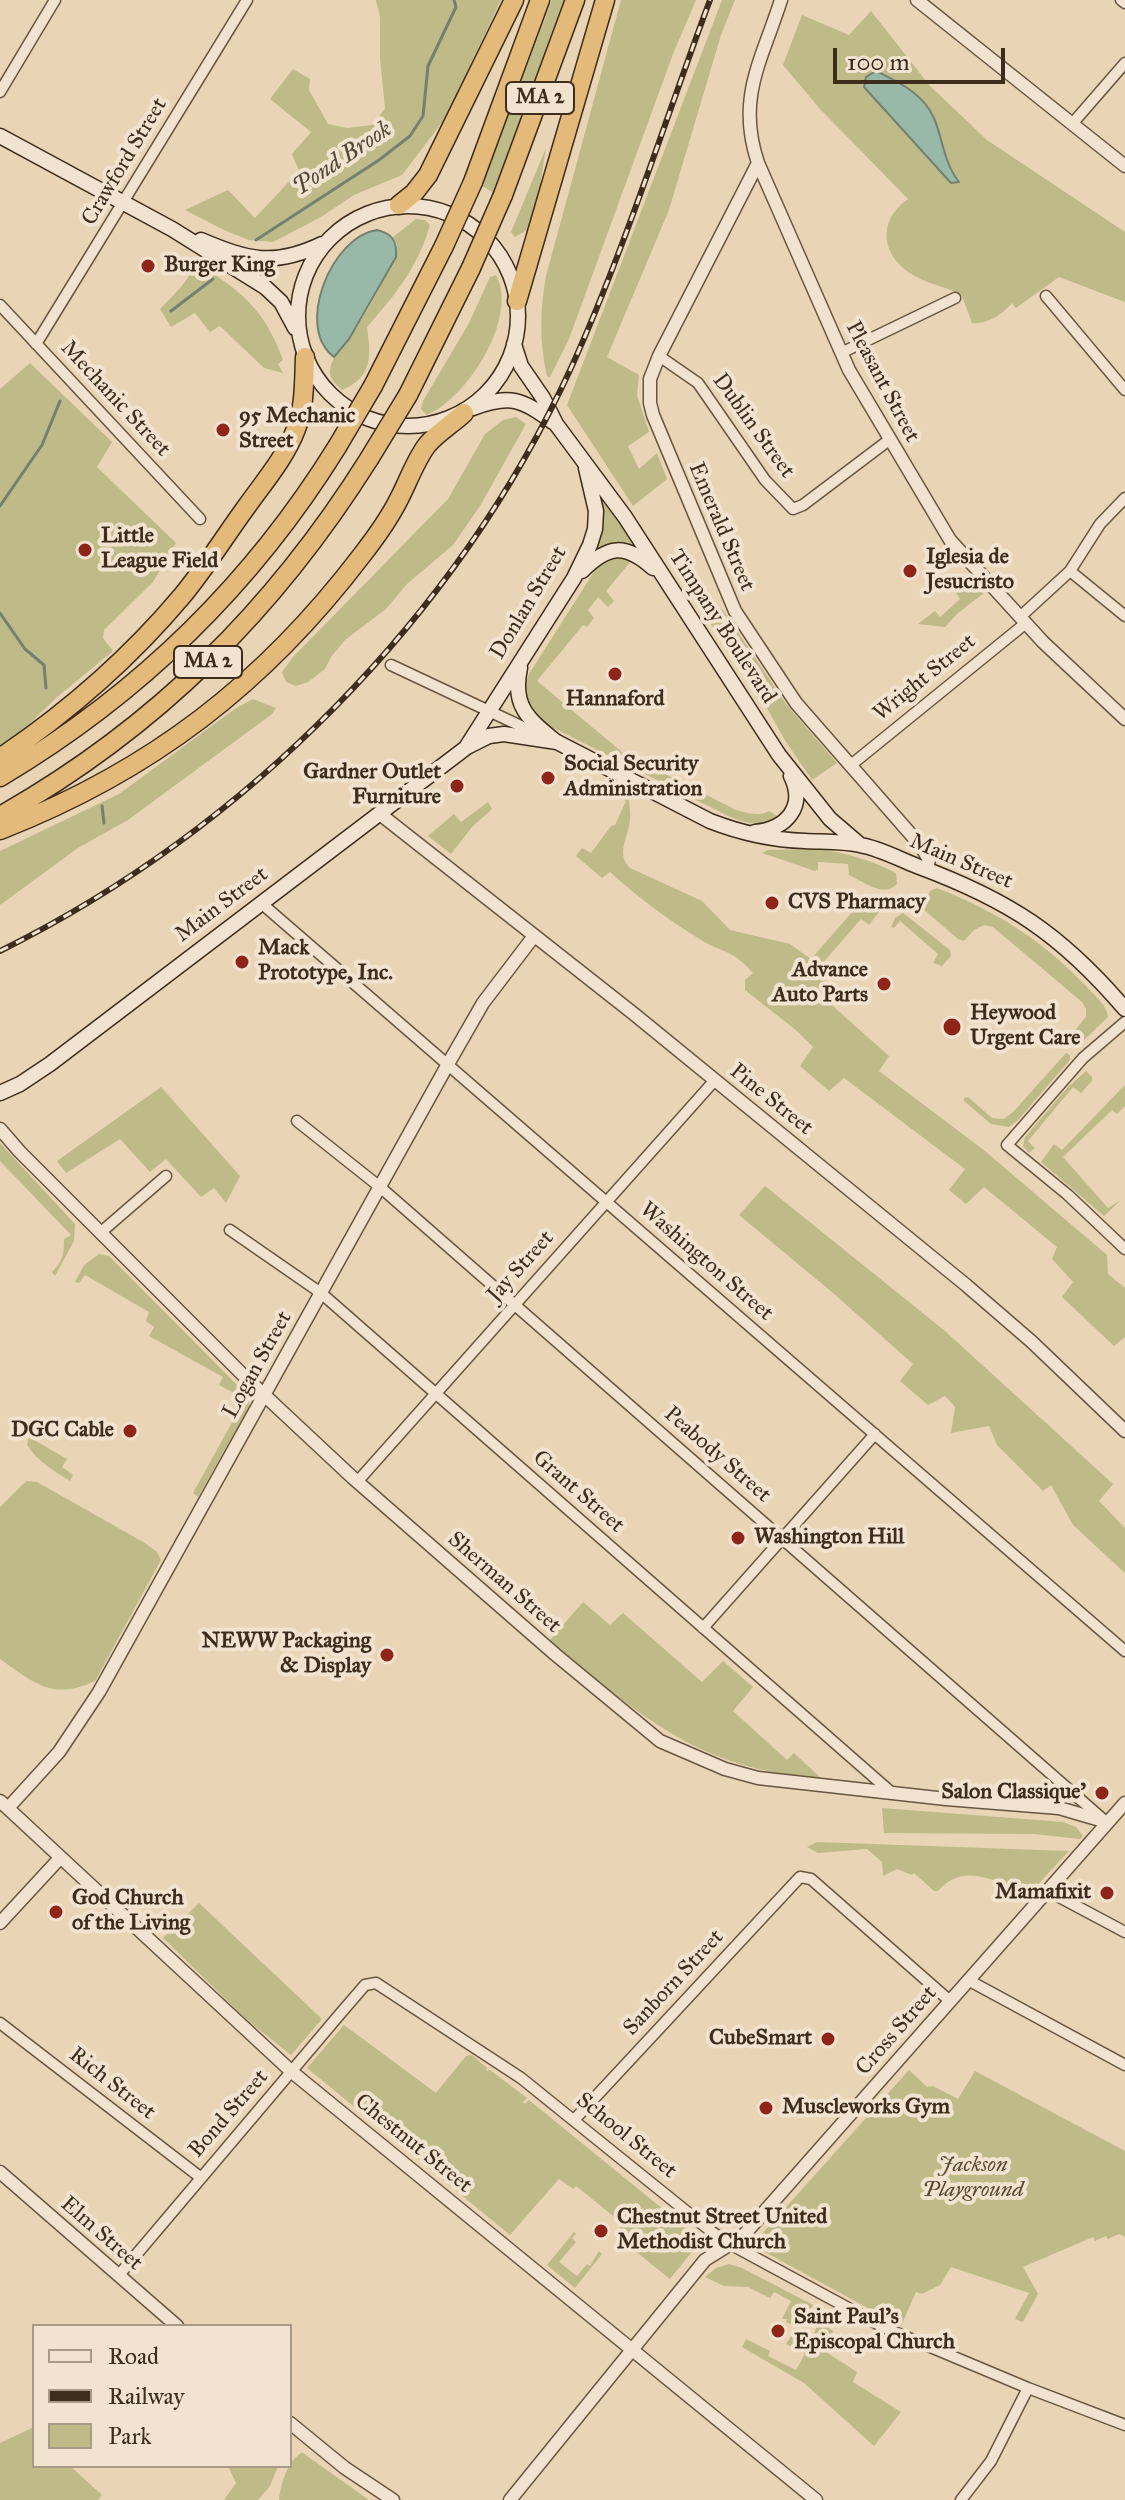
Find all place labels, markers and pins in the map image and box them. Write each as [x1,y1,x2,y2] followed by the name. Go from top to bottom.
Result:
[164,253,275,279] place label: Burger King
[139,257,157,275] marker: Burger King
[239,404,355,456] place label: 95 Mechanic Street
[214,421,232,439] marker: 95 Mechanic Street
[101,524,218,576] place label: Little League Field
[76,541,94,559] marker: Little League Field
[926,545,1014,596] place label: Iglesia de Jesucristo
[901,562,919,580] marker: Iglesia de Jesucristo
[606,665,624,683] marker: Hannaford
[565,687,665,713] place label: Hannaford
[564,752,702,804] place label: Social Security Administration
[303,760,441,812] place label: Gardner Outlet Furniture
[539,769,557,787] marker: Social Security Administration
[448,777,466,795] marker: Gardner Outlet Furniture
[788,890,925,916] place label: CVS Pharmacy
[763,894,781,912] marker: CVS Pharmacy
[258,936,393,988] place label: Mack Prototype, Inc.
[233,953,251,971] marker: Mack Prototype, Inc.
[772,958,868,1010] place label: Advance Auto Parts
[875,975,893,993] marker: Advance Auto Parts
[970,1001,1080,1052] place label: Heywood Urgent Care
[941,1016,963,1038] marker: Heywood Urgent Care
[11,1418,114,1444] place label: DGC Cable
[121,1422,139,1440] marker: DGC Cable
[754,1525,904,1551] place label: Washington Hill
[729,1529,747,1547] marker: Washington Hill
[202,1629,371,1680] place label: NEWW Packaging & Display
[378,1646,396,1664] marker: NEWW Packaging & Display
[941,1780,1086,1806] place label: Salon Classique'
[1093,1784,1111,1802] marker: Salon Classique'
[995,1880,1091,1906] place label: Mamafixit
[1098,1884,1116,1902] marker: Mamafixit
[72,1886,190,1938] place label: God Church of the Living
[47,1903,65,1921] marker: God Church of the Living
[709,2026,812,2052] place label: CubeSmart
[819,2030,837,2048] marker: CubeSmart
[782,2095,950,2121] place label: Muscleworks Gym
[757,2099,775,2117] marker: Muscleworks Gym
[617,2205,827,2256] place label: Chestnut Street United Methodist Church
[592,2222,610,2240] marker: Chestnut Street United Methodist Church
[794,2305,955,2356] place label: Saint Paul's Episcopal Church
[769,2322,787,2340] marker: Saint Paul's Episcopal Church

